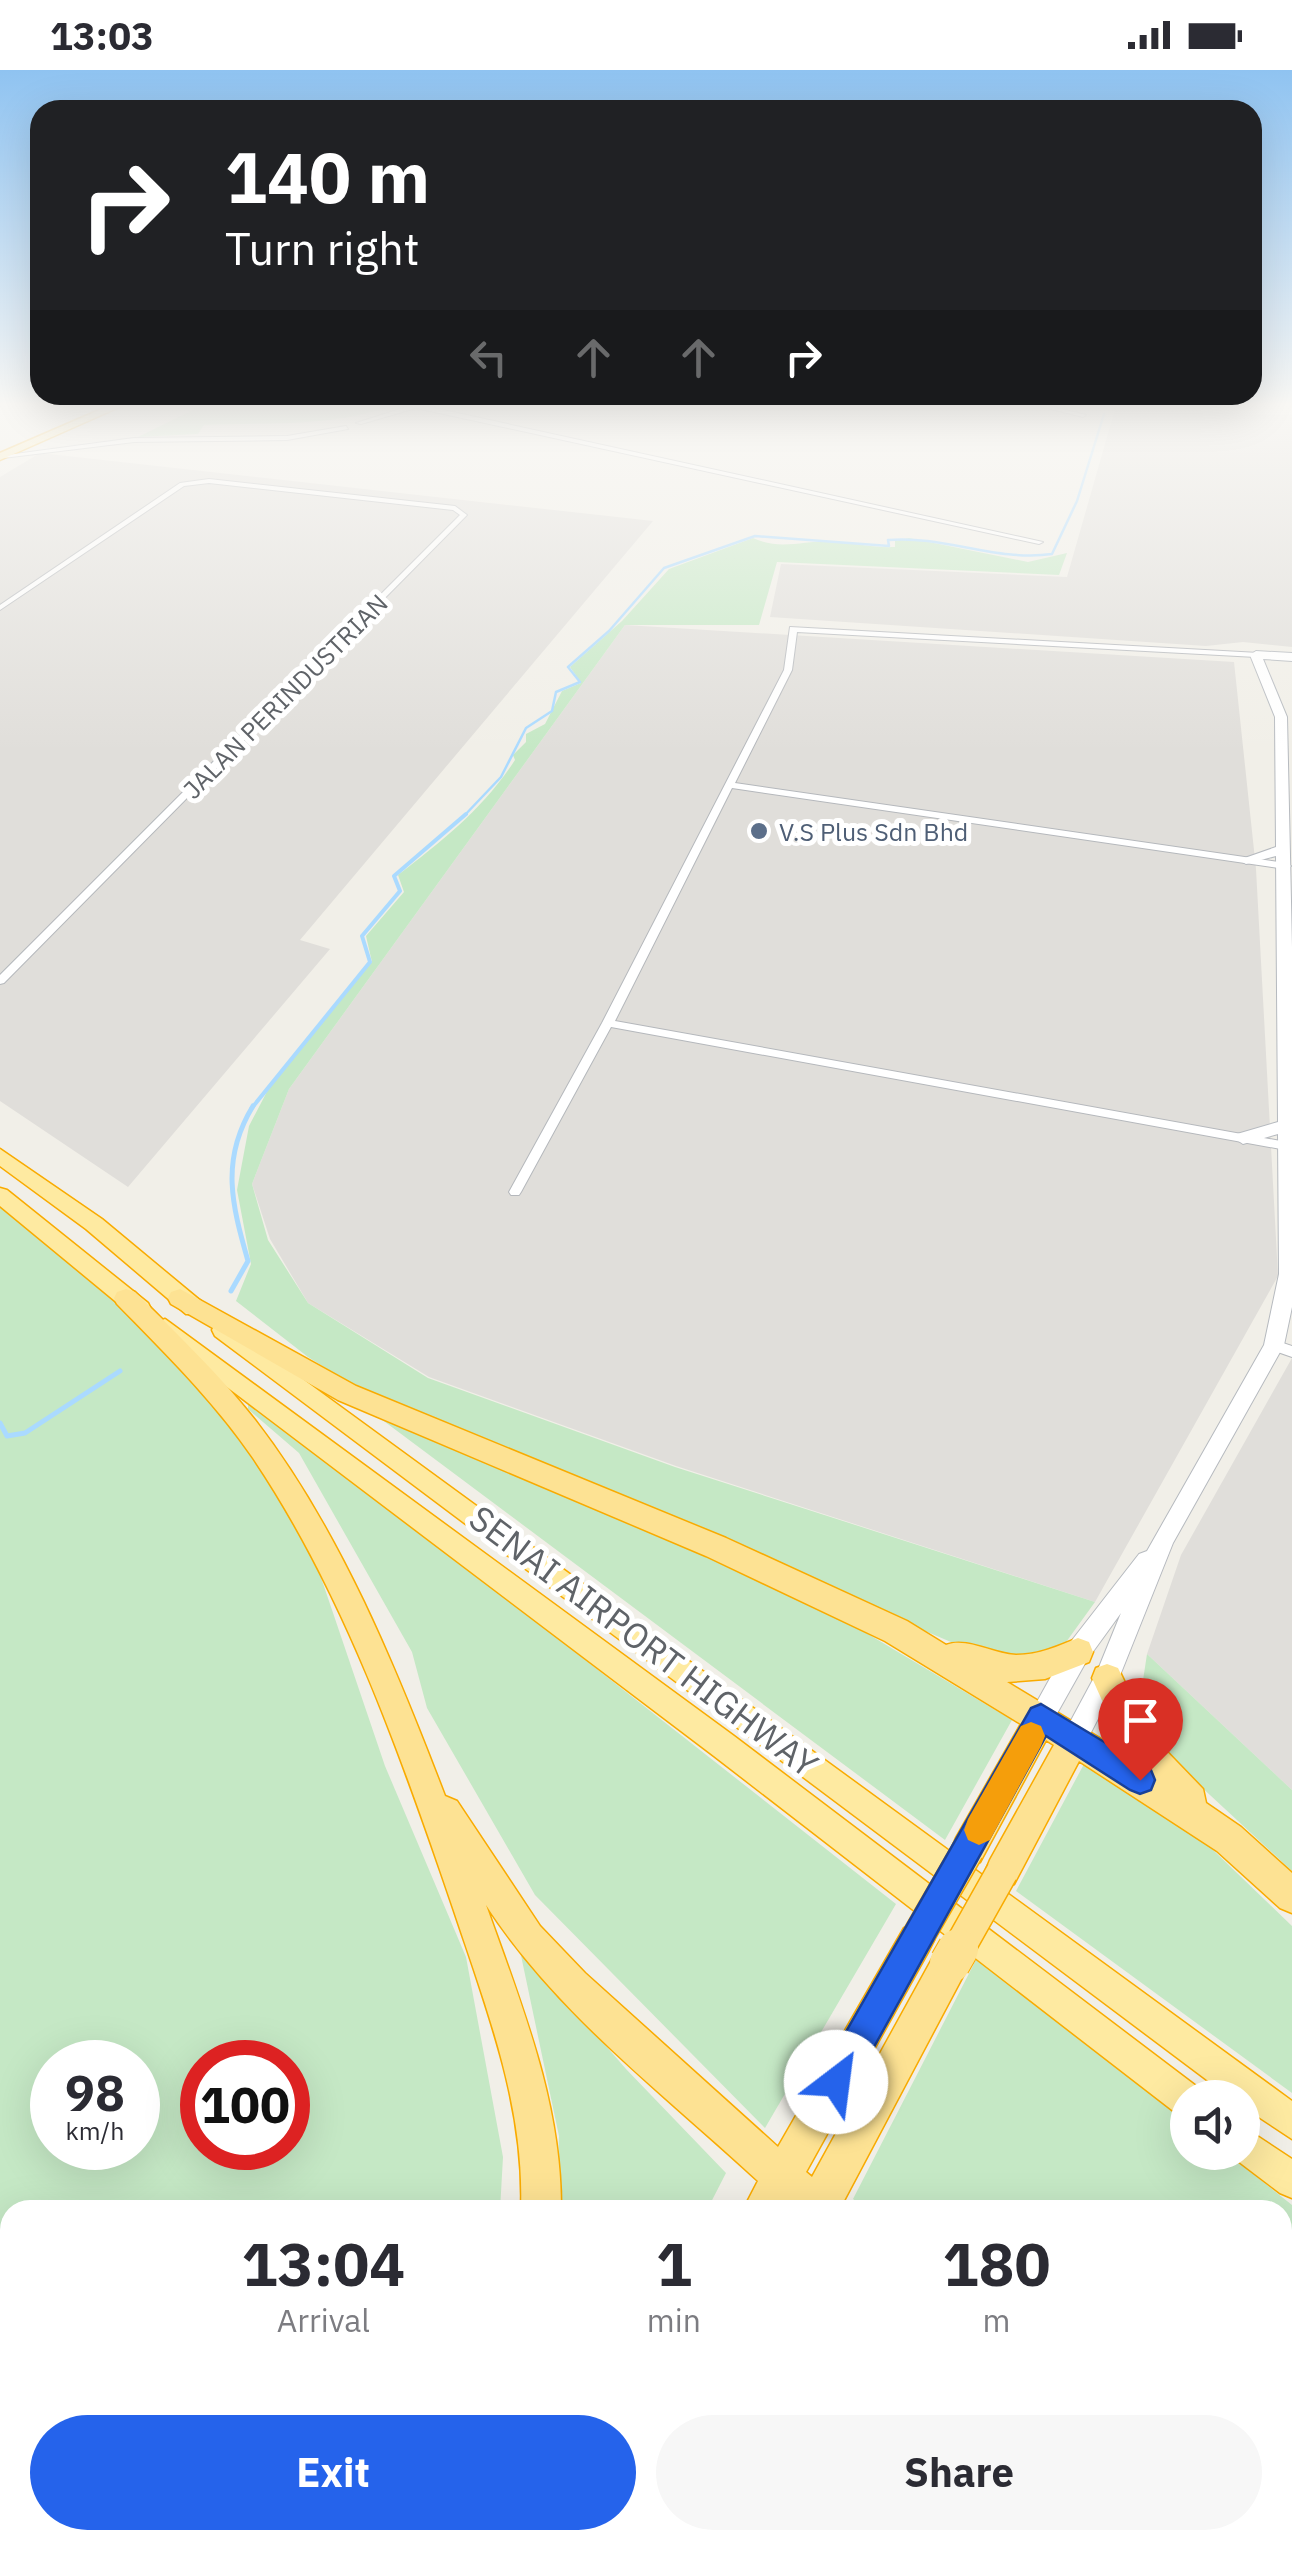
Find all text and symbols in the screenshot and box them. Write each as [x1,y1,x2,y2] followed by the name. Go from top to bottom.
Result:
[50,11,154,60] text: 13:03
[225,131,430,222] text: 140 m
[60,140,190,270] icon: right
[225,219,420,277] text: Turn right
[461,330,516,385] icon: left
[566,330,621,385] icon: ahead
[671,330,726,385] icon: ahead
[776,330,831,385] icon: right
[176,587,394,805] street label: JALAN PERINDUSTRIAN
[779,815,968,848] place label: V.S Plus Sdn Bhd
[748,820,770,842] marker: V.S Plus Sdn Bhd
[460,1495,828,1787] street label: SENAI AIRPORT HIGHWAY
[1098,1678,1183,1781] pin
[1113,1693,1168,1748] icon: arrive
[784,2030,888,2134] position arrow
[180,2040,310,2170] speed limit sign: 100
[65,2060,125,2125] text: 98
[1170,2080,1260,2170] map controls
[1170,2080,1260,2170] button: sound
[66,2114,124,2147] text: km/h
[242,2224,405,2303] text: 13:04
[656,2224,692,2303] text: 1
[942,2224,1050,2303] text: 180
[277,2299,370,2341] text: Arrival
[647,2299,701,2341] text: min
[983,2299,1010,2341] text: m
[30,2415,636,2530] button: Exit
[656,2415,1262,2530] button: Share

